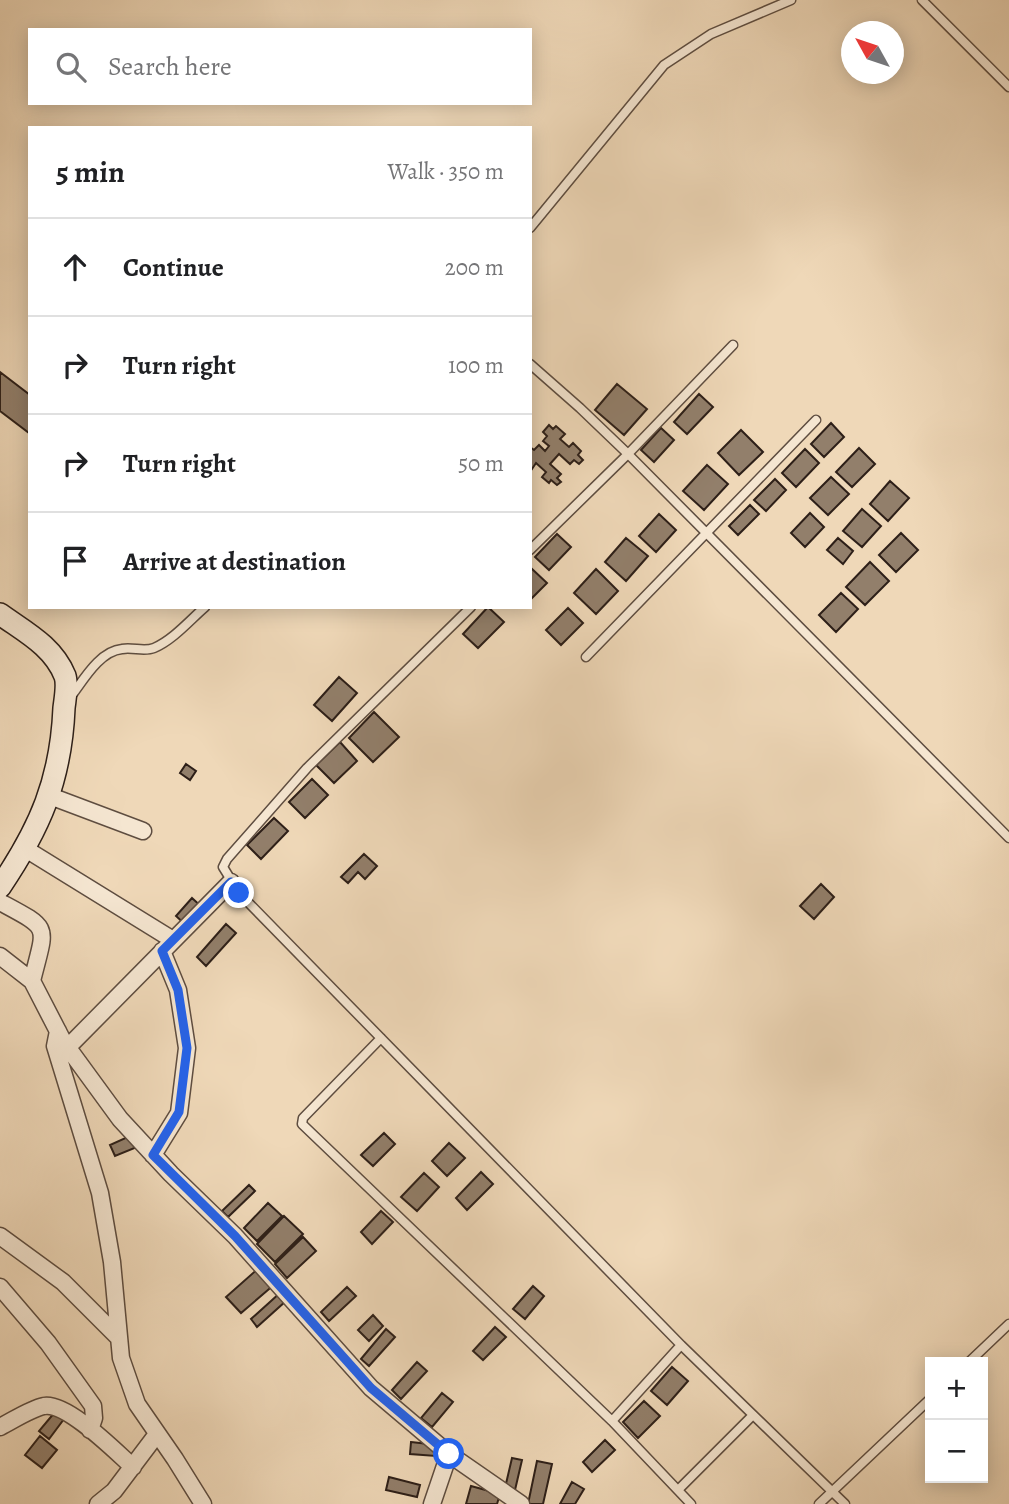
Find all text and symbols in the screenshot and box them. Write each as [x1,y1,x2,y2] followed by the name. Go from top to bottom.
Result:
[841,21,904,84] north arrow
[28,28,532,105] search box
[52,48,90,86] icon: search
[108,49,232,84] text: Search here
[56,152,125,192] text: 5 min
[388,156,504,187] text: Walk · 350 m
[56,248,94,286] icon: ahead
[123,250,224,285] text: Continue
[445,252,504,283] text: 200 m
[56,346,94,384] icon: right
[123,348,236,383] text: Turn right
[448,350,504,381] text: 100 m
[56,444,94,482] icon: right
[123,446,236,481] text: Turn right
[458,448,504,479] text: 50 m
[56,542,94,580] icon: arrive
[123,544,346,579] text: Arrive at destination
[223,877,254,908] route end
[925,1357,988,1483] map controls
[925,1357,988,1420] button: +
[925,1420,988,1483] button: −
[433,1438,464,1469] route start

